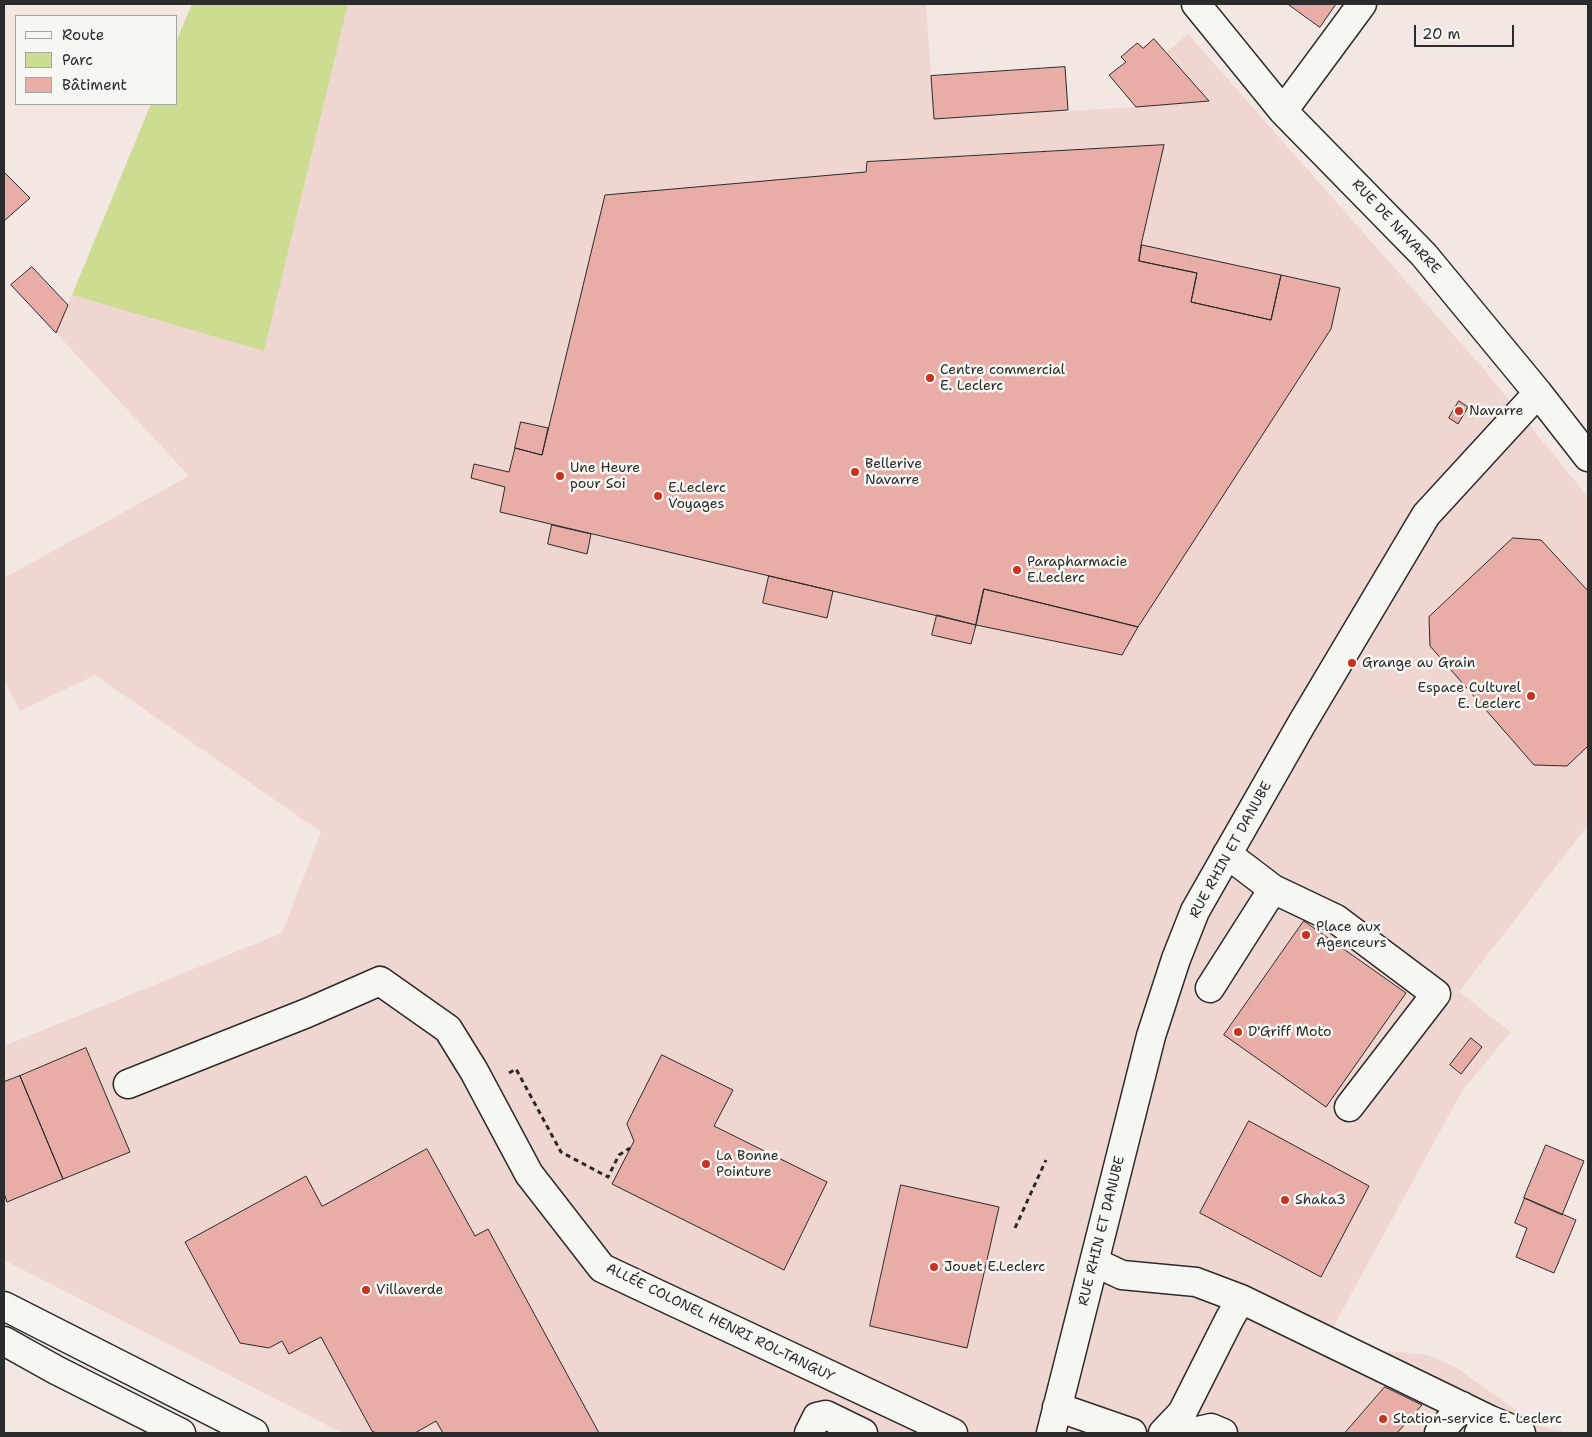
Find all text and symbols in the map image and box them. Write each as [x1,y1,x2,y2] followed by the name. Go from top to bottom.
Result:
[15,15,178,105] legend
[1417,15,1517,47] scale bar
[1422,24,1461,44] text: 20 m
[62,25,104,45] text: Route
[62,50,93,70] text: Parc
[62,75,127,95] text: Bâtiment
[1348,176,1444,278] street label: RUE DE NAVARRE
[940,362,1065,394] place label: Centre commercial E. Leclerc
[924,372,936,384] marker: Centre commercial E. Leclerc
[1469,403,1523,419] place label: Navarre
[1453,405,1465,417] marker: Navarre
[865,456,922,488] place label: Bellerive Navarre
[570,460,640,492] place label: Une Heure pour Soi
[849,466,861,478] marker: Bellerive Navarre
[554,470,566,482] marker: Une Heure pour Soi
[668,480,726,512] place label: E.Leclerc Voyages
[652,490,664,502] marker: E.Leclerc Voyages
[1027,554,1127,586] place label: Parapharmacie E.Leclerc
[1011,564,1023,576] marker: Parapharmacie E.Leclerc
[1362,655,1475,671] place label: Grange au Grain
[1346,657,1358,669] marker: Grange au Grain
[1418,680,1521,712] place label: Espace Culturel E. Leclerc
[1525,690,1537,702] marker: Espace Culturel E. Leclerc
[1186,779,1276,921] street label: RUE RHIN ET DANUBE
[1316,919,1387,952] place label: Place aux Agenceurs
[1300,929,1312,941] marker: Place aux Agenceurs
[1248,1024,1332,1040] place label: D'Griff Moto
[1232,1026,1244,1038] marker: D'Griff Moto
[716,1148,779,1180] place label: La Bonne Pointure
[1075,1154,1129,1308] street label: RUE RHIN ET DANUBE
[700,1158,712,1170] marker: La Bonne Pointure
[1295,1192,1346,1208] place label: Shaka3
[1279,1194,1291,1206] marker: Shaka3
[944,1259,1045,1275] place label: Jouet E.Leclerc
[603,1260,837,1386] street label: ALLÉE COLONEL HENRI ROL-TANGUY
[928,1261,940,1273] marker: Jouet E.Leclerc
[376,1282,444,1298] place label: Villaverde
[360,1284,372,1296] marker: Villaverde
[1393,1411,1562,1427] place label: Station-service E. Leclerc
[1377,1413,1389,1425] marker: Station-service E. Leclerc

